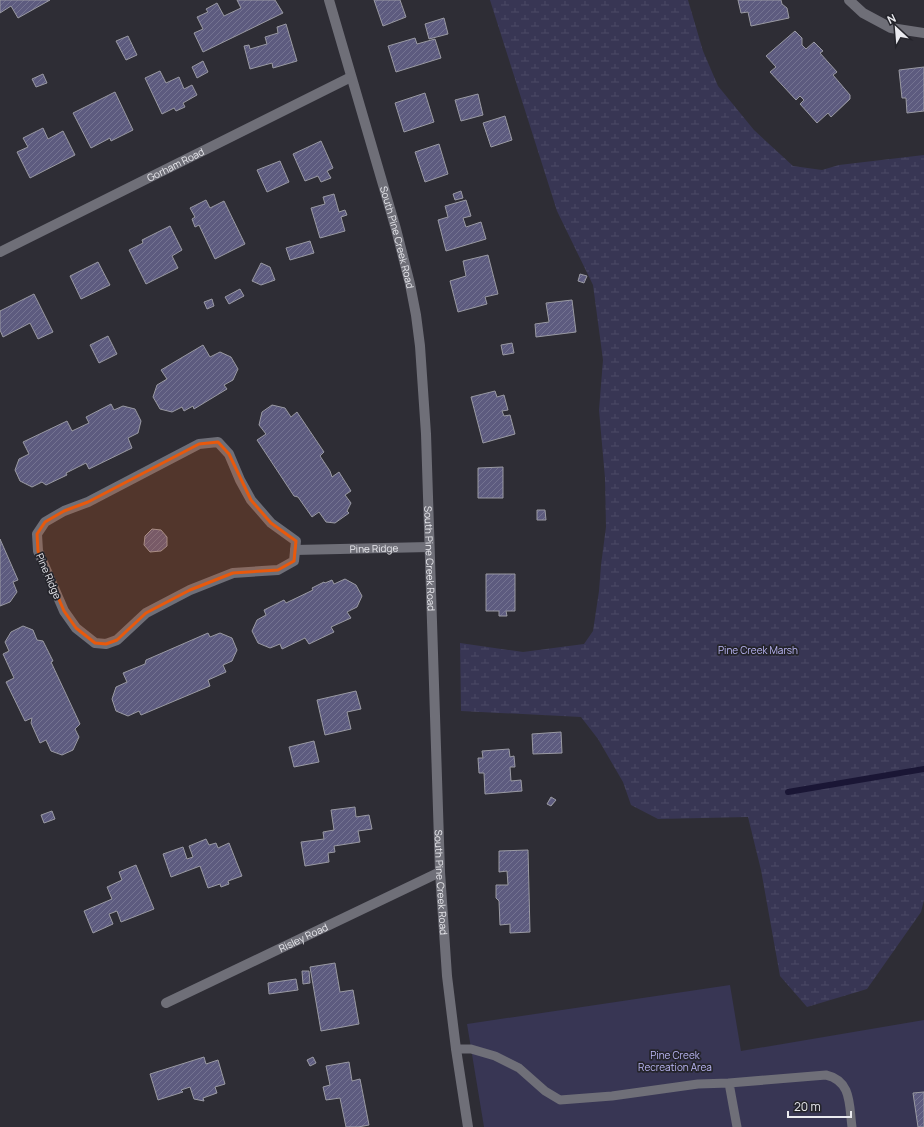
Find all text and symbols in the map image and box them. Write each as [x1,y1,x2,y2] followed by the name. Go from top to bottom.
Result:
[876,8,916,48] north arrow
[885,10,898,27] text: N
[144,144,206,185] street label: Gorham Road
[377,185,418,290] street label: South Pine Creek Road
[421,506,439,611] street label: South Pine Creek Road
[350,541,399,556] street label: Pine Ridge
[33,551,65,601] street label: Pine Ridge
[718,643,798,657] park label: Pine Creek Marsh
[432,830,451,935] street label: South Pine Creek Road
[276,920,330,955] street label: Risley Road
[638,1048,712,1074] park label: Pine Creek Recreation Area
[788,1093,851,1119] scale bar
[794,1098,821,1115] text: 20 m

